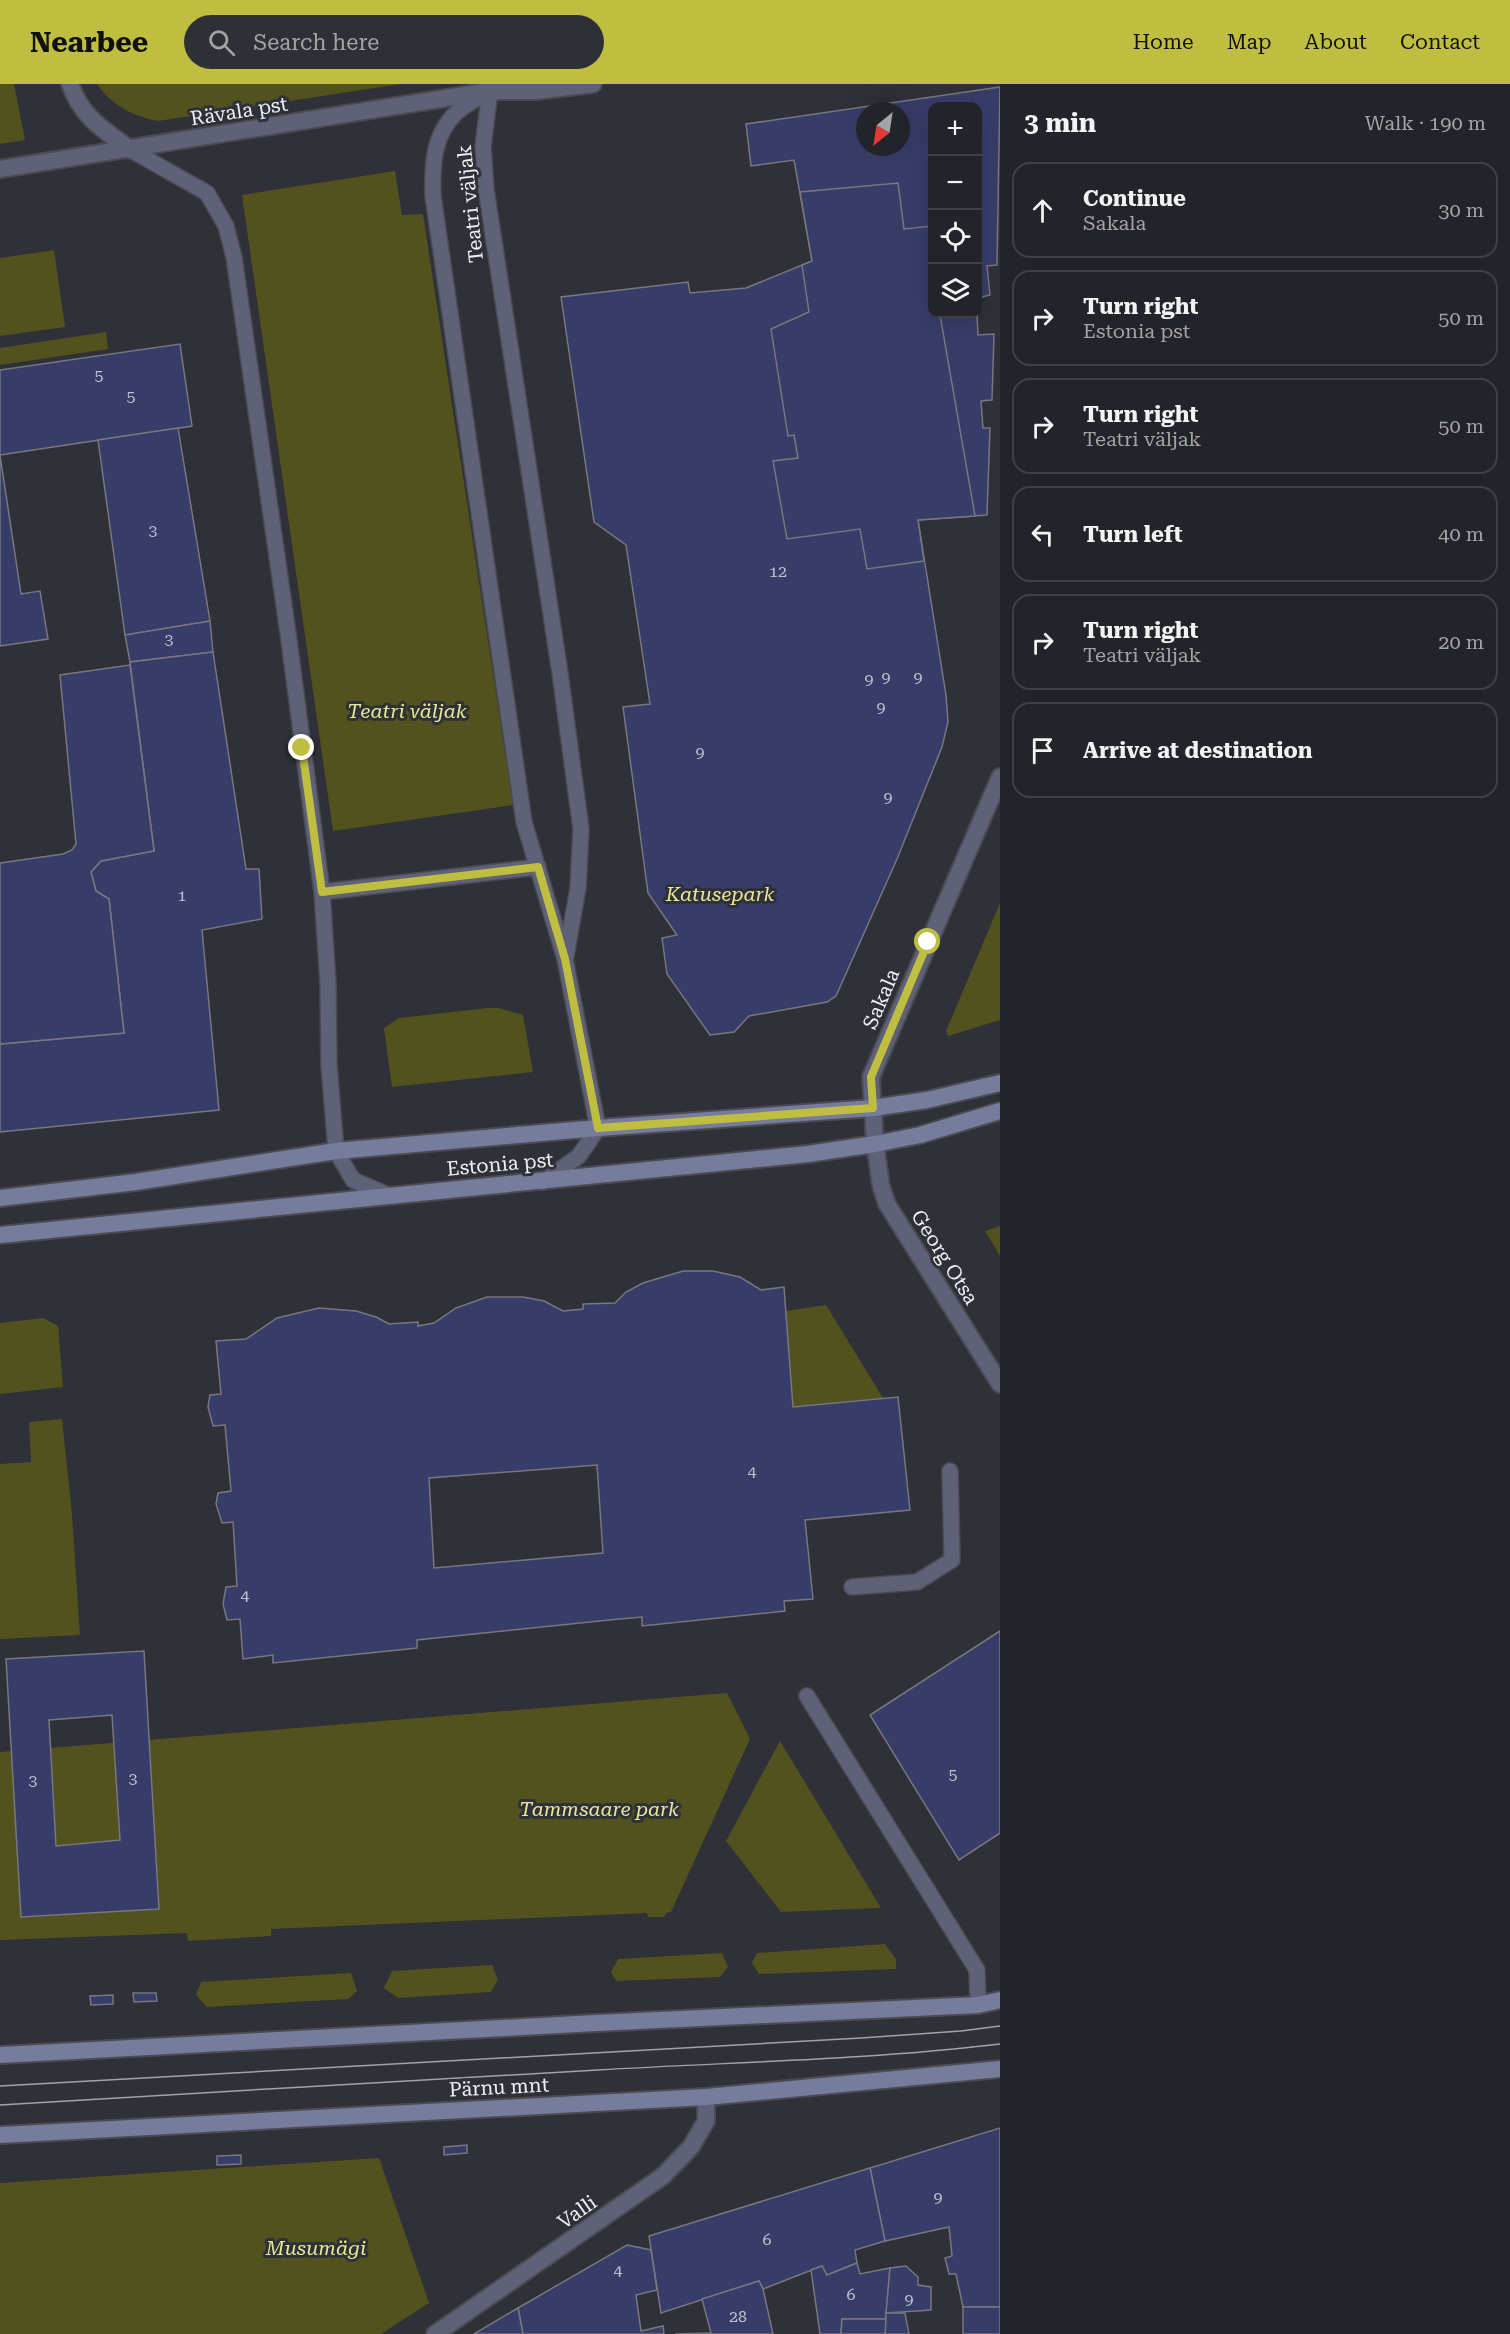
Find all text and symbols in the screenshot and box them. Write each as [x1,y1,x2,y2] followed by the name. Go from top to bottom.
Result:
[184,15,604,69] search box
[30,26,148,59] text: Nearbee
[205,26,238,59] icon: search
[253,30,379,55] text: Search here
[1133,30,1194,54] text: Home
[1227,30,1272,54] text: Map
[1305,30,1367,54] text: About
[1400,30,1480,54] text: Contact
[189,91,290,131] street label: Rävala pst
[856,102,910,156] north arrow
[928,102,982,318] map controls
[928,102,982,156] button: +
[1024,108,1096,138] text: 3 min
[1365,111,1486,135] text: Walk · 190 m
[452,144,488,264] street label: Teatri väljak
[928,156,982,210] button: −
[1083,186,1186,211] text: Continue
[1026,194,1059,227] icon: ahead
[1438,198,1484,222] text: 30 m
[928,210,982,264] button: locate
[1083,211,1146,235] text: Sakala
[928,264,982,318] button: layers
[1083,294,1198,319] text: Turn right
[1026,302,1059,335] icon: right
[1438,306,1484,330] text: 50 m
[1083,319,1190,343] text: Estonia pst
[95,366,104,385] house number: 5
[127,387,136,406] house number: 5
[1083,402,1198,427] text: Turn right
[1026,410,1059,443] icon: right
[1438,414,1484,438] text: 50 m
[1083,427,1201,451] text: Teatri väljak
[1026,518,1059,551] icon: left
[149,521,158,540] house number: 3
[1083,522,1183,547] text: Turn left
[1438,522,1484,546] text: 40 m
[769,562,787,581] house number: 12
[1083,618,1198,643] text: Turn right
[1026,626,1059,659] icon: right
[165,630,174,649] house number: 3
[1438,630,1484,654] text: 20 m
[1083,643,1201,667] text: Teatri väljak
[882,668,891,687] house number: 9
[914,668,923,687] house number: 9
[865,670,874,689] house number: 9
[877,698,886,717] house number: 9
[347,699,467,723] park label: Teatri väljak
[288,734,314,760] route end
[1026,734,1059,767] icon: arrive
[1083,738,1312,763] text: Arrive at destination
[696,743,705,762] house number: 9
[884,788,893,807] house number: 9
[665,882,774,906] park label: Katusepark
[178,886,187,905] house number: 1
[914,928,940,954] route start
[858,965,904,1033] street label: Sakala
[446,1147,555,1181] street label: Estonia pst
[906,1205,984,1309] street label: Georg Otsa
[748,1462,757,1481] house number: 4
[241,1586,250,1605] house number: 4
[949,1765,958,1784] house number: 5
[129,1769,138,1788] house number: 3
[29,1771,38,1790] house number: 3
[519,1797,679,1821] park label: Tammsaare park
[448,2072,550,2102] street label: Pärnu mnt
[934,2188,943,2207] house number: 9
[553,2190,601,2234] street label: Valli
[763,2230,772,2249] house number: 6
[265,2236,366,2260] park label: Musumägi
[614,2261,623,2280] house number: 4
[847,2285,856,2304] house number: 6
[905,2290,914,2309] house number: 9
[729,2307,747,2326] house number: 28

